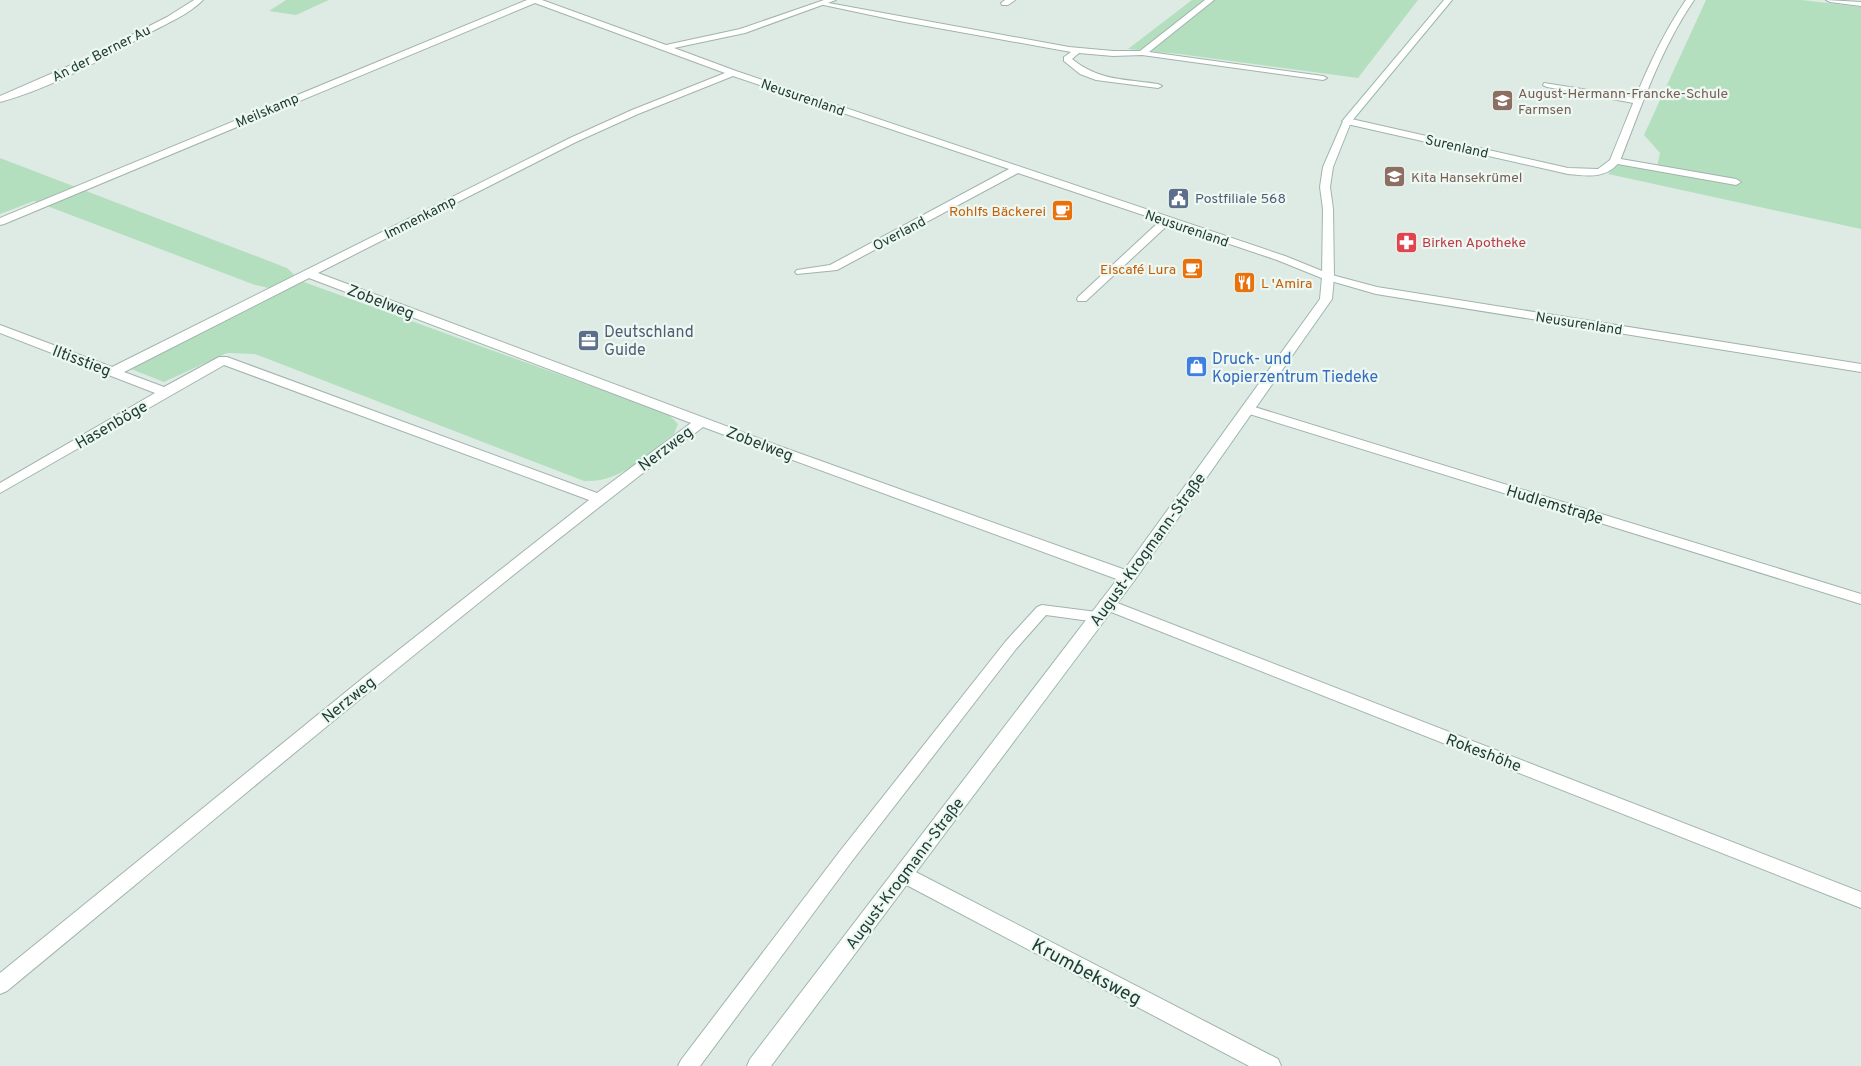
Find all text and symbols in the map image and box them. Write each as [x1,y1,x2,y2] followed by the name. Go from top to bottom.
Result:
[49,22,154,87] street label: An der Berner Au
[758,76,847,121] street label: Neusurenland
[1518,86,1728,119] place label: August-Hermann-Francke-Schule Farmsen
[1490,89,1514,113] school or university icon: August-Hermann-Francke-Schule Farmsen
[233,90,302,132] street label: Meilskamp
[1423,132,1490,163] street label: Surenland
[1383,165,1407,189] school or university icon: Kita Hansekrümel
[1411,170,1523,187] place label: Kita Hansekrümel
[1167,186,1191,210] public building icon: Postfiliale 568
[1195,191,1286,208] place label: Postfiliale 568
[382,193,459,244] street label: Immenkamp
[1050,199,1074,223] cafe icon: Rohlfs Bäckerei
[949,204,1046,221] place label: Rohlfs Bäckerei
[1142,207,1231,252] street label: Neusurenland
[870,213,929,255] street label: Overland
[1394,230,1418,254] pharmacy icon: Birken Apotheke
[1422,235,1526,252] place label: Birken Apotheke
[1180,257,1204,281] cafe icon: Eiscafé Lura
[1100,262,1176,279] place label: Eiscafé Lura
[1233,271,1257,295] restaurant icon: L 'Amira
[1261,276,1312,293] place label: L 'Amira
[344,281,417,325] street label: Zobelweg
[1534,309,1623,340] street label: Neusurenland
[604,323,694,361] place label: Deutschland Guide
[576,328,600,352] office icon: Deutschland Guide
[49,342,113,382] street label: Iltisstieg
[1212,350,1378,388] place label: Druck- und Kopierzentrum Tiedeke
[1184,355,1208,379] shop icon: Druck- und Kopierzentrum Tiedeke
[72,397,152,454] street label: Hasenböge
[635,423,698,477] street label: Nerzweg
[723,423,796,467] street label: Zobelweg
[1086,470,1211,631] street label: August-Krogmann-Straße
[1504,482,1605,530] street label: Hudlemstraße
[318,673,380,728] street label: Nerzweg
[1443,730,1524,777] street label: Rokeshöhe
[842,794,969,954] street label: August-Krogmann-Straße
[1027,934,1145,1012] street label: Krumbeksweg

